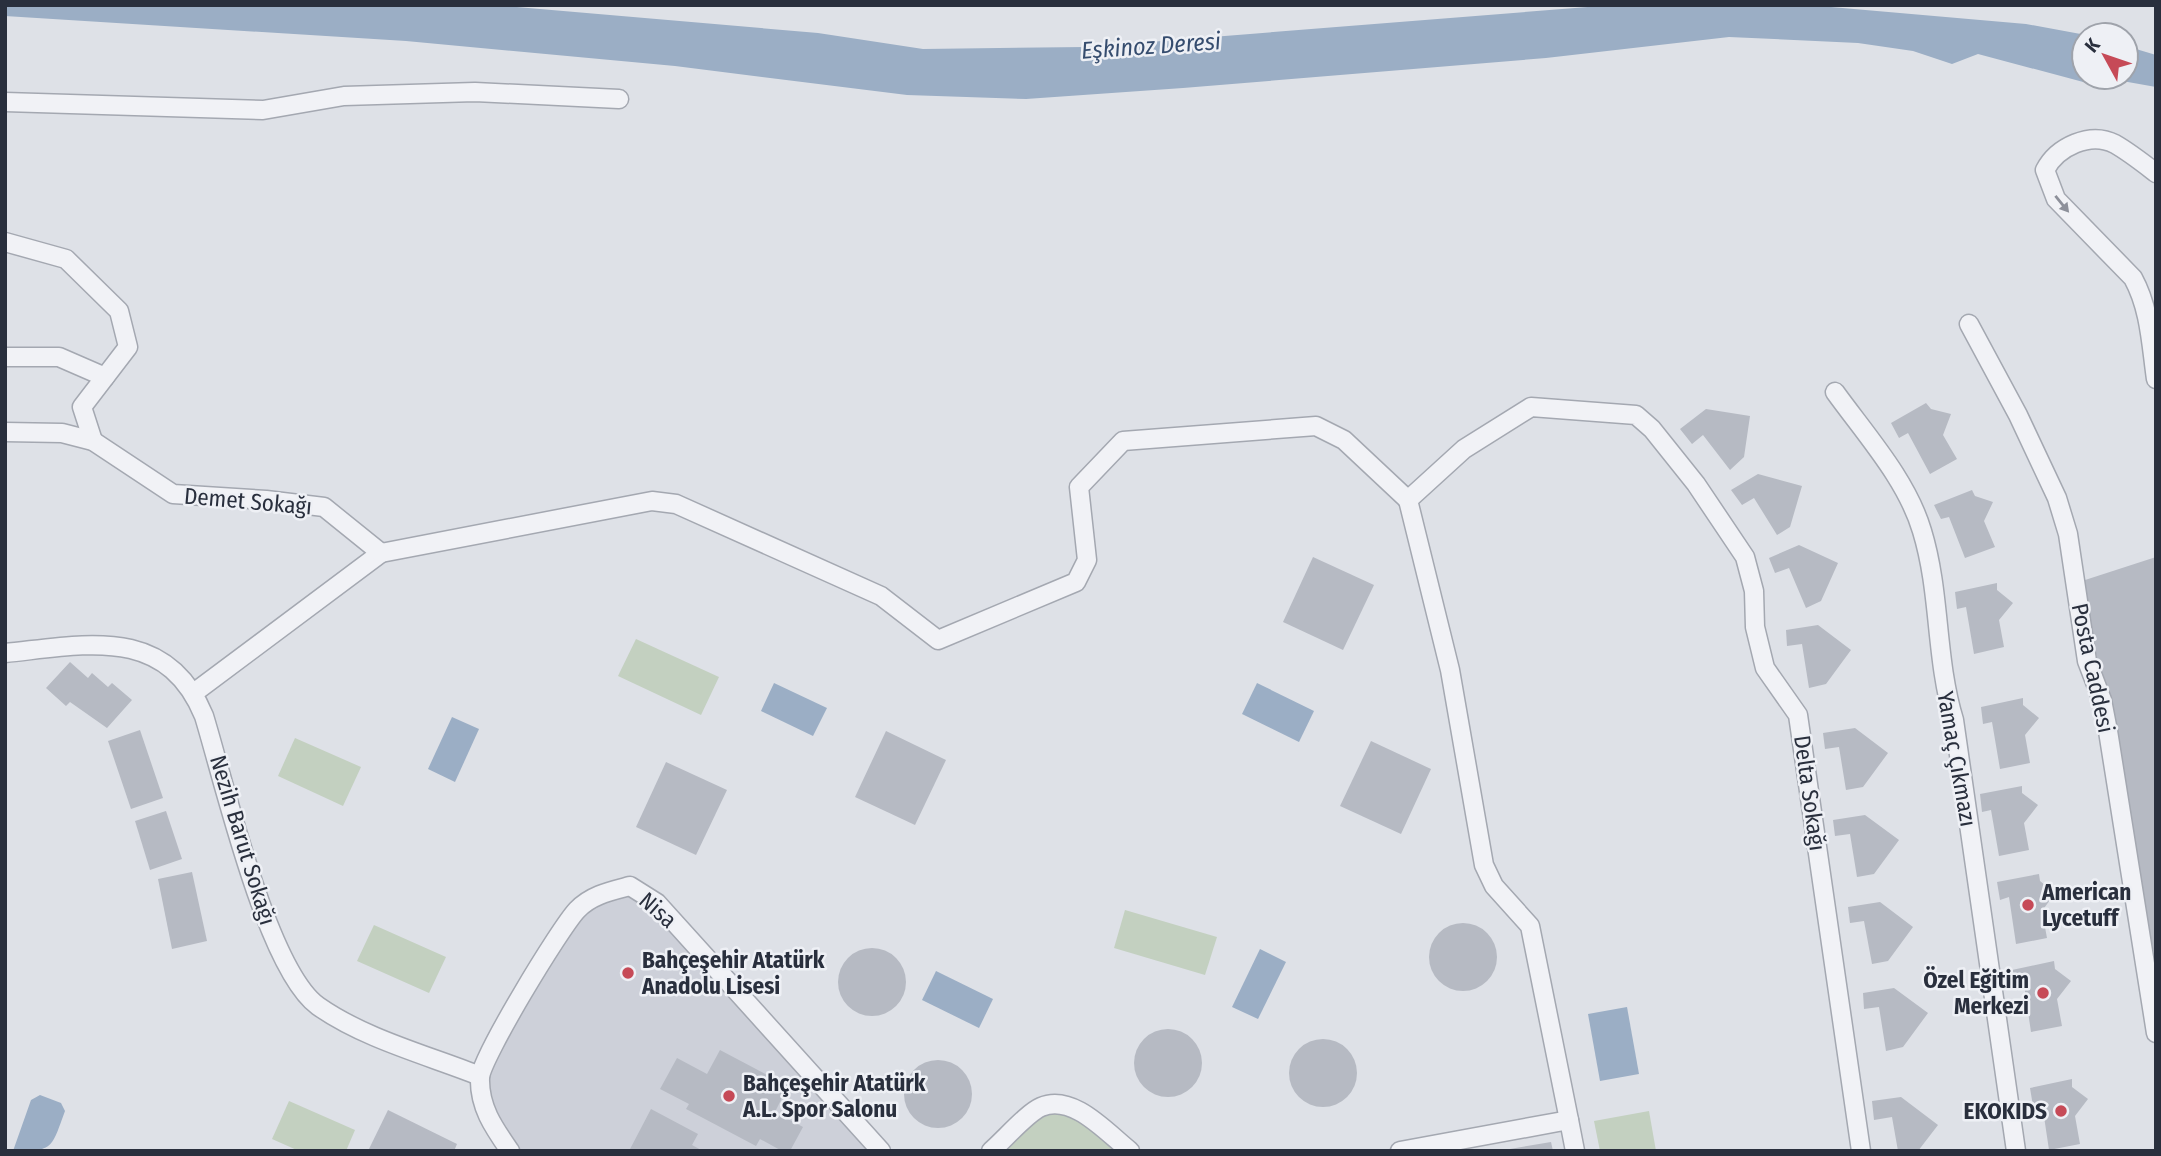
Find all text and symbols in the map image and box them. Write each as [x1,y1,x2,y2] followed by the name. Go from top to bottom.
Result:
[2070,21,2140,91] north arrow
[1080,27,1222,65] water label: Eşkinoz Deresi
[2080,33,2105,57] text: K
[2054,194,2069,212] one-way arrow
[183,481,313,521] street label: Demet Sokağı
[2066,601,2120,735] street label: Posta Caddesi
[1931,689,1983,829] street label: Yamaç Çıkmazı
[1788,733,1832,853] street label: Delta Sokağı
[204,752,282,928] street label: Nezih Barut Sokağı
[2041,878,2131,932] place label: American Lycetuff
[633,886,683,934] street label: Nisa
[2020,897,2036,913] marker: American Lycetuff
[641,946,825,1000] place label: Bahçeşehir Atatürk Anadolu Lisesi
[620,965,636,981] marker: Bahçeşehir Atatürk Anadolu Lisesi
[1923,966,2029,1020] place label: Özel Eğitim Merkezi
[2035,985,2051,1001] marker: Özel Eğitim Merkezi
[742,1069,926,1123] place label: Bahçeşehir Atatürk A.L. Spor Salonu
[721,1088,737,1104] marker: Bahçeşehir Atatürk A.L. Spor Salonu
[1963,1097,2047,1125] place label: EKOKIDS
[2053,1103,2069,1119] marker: EKOKIDS

